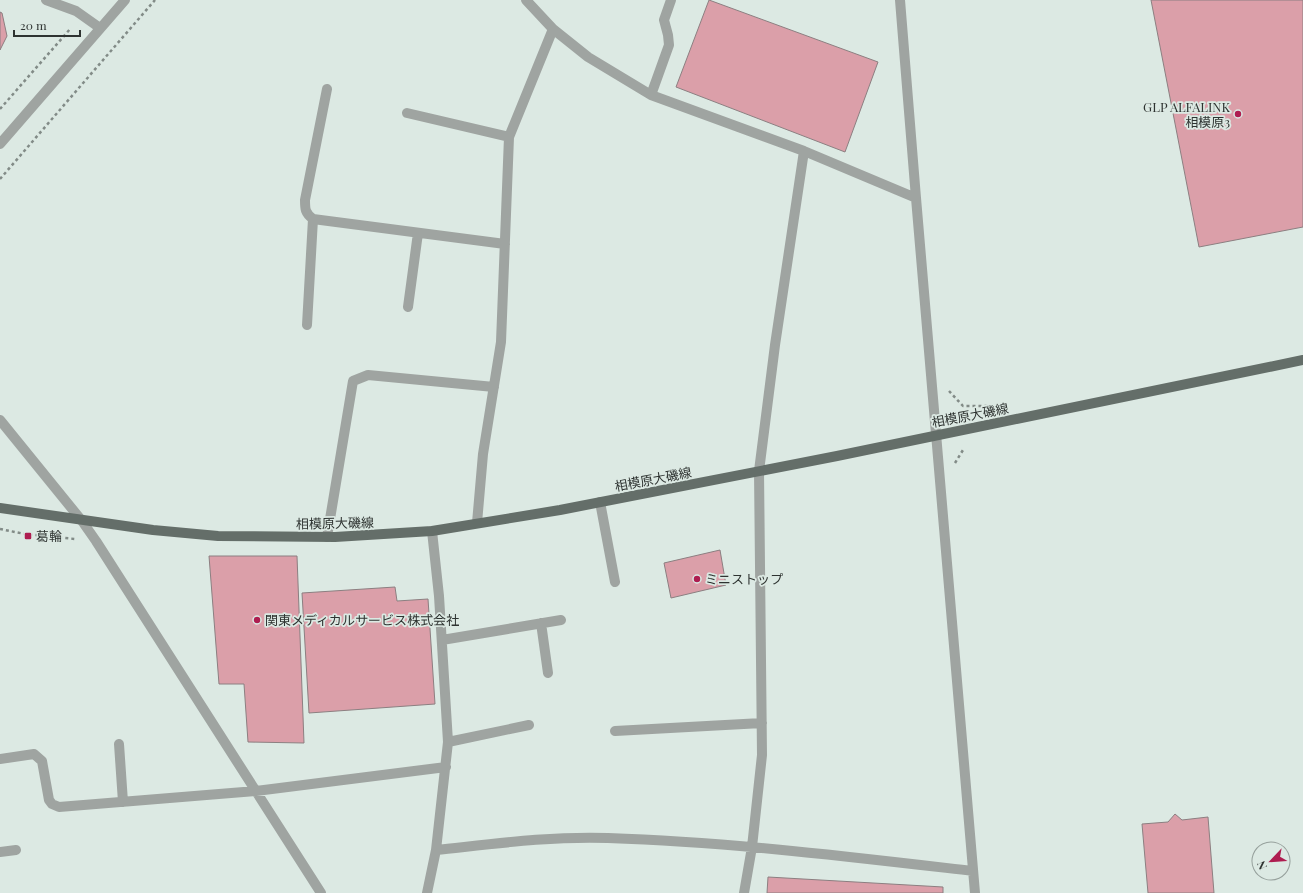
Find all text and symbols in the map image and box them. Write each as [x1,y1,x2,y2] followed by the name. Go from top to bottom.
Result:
[14,12,80,38] scale bar
[20,17,47,33] text: 20 m
[1143,98,1230,130] place label: GLP ALFALINK 相模原3
[1233,109,1243,119] marker: GLP ALFALINK 相模原3
[930,399,1010,430] street label: 相模原大磯線
[613,463,693,494] street label: 相模原大磯線
[296,513,374,532] street label: 相模原大磯線
[36,527,62,544] place label: 葛輪
[23,531,33,541] marker: 葛輪
[705,570,783,587] place label: ミニストップ
[692,574,702,584] marker: ミニストップ
[265,611,459,628] place label: 関東メディカルサービス株式会社
[252,615,262,625] marker: 関東メディカルサービス株式会社
[1251,841,1291,881] north arrow
[1253,859,1270,872] text: N

